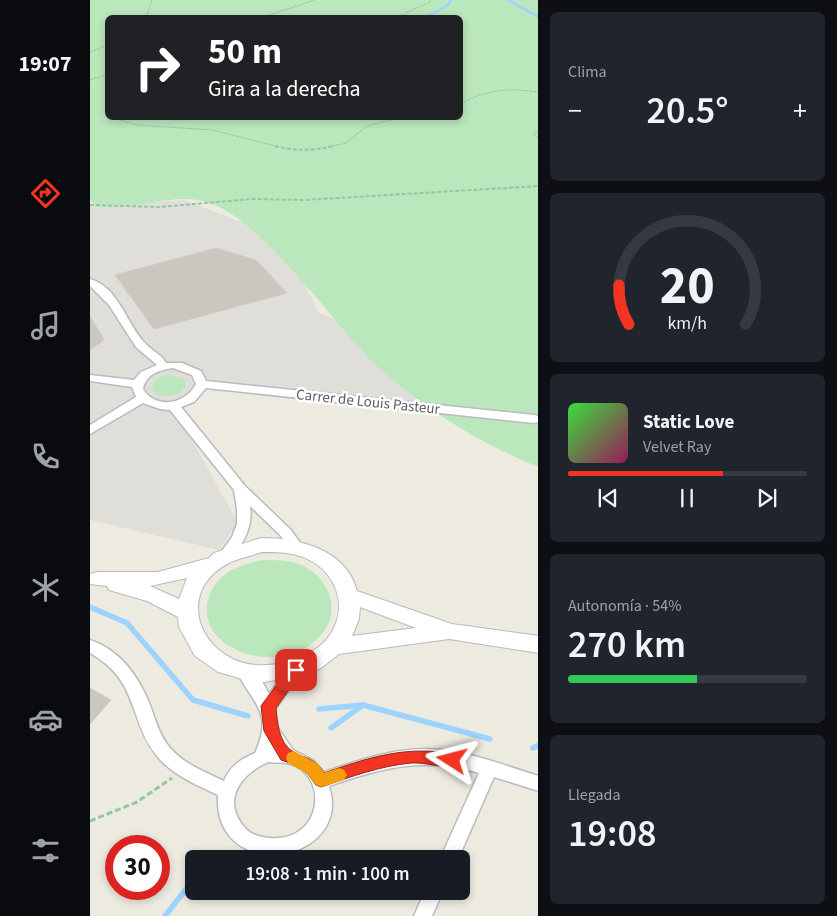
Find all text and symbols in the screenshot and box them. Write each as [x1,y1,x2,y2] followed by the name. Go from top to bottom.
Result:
[208,27,282,77] text: 50 m
[125,35,190,100] icon: right
[18,48,72,80] text: 19:07
[568,61,606,83] text: Clima
[208,73,361,105] text: Gira a la derecha
[646,84,729,138] text: 20.5°
[568,91,582,131] text: −
[793,91,807,131] text: +
[28,176,63,211] icon: directions
[660,250,715,324] text: 20
[28,308,63,343] icon: music
[668,311,707,336] text: km/h
[295,384,442,420] street label: Carrer de Louis Pasteur
[643,409,734,436] text: Static Love
[643,436,711,458] text: Velvet Ray
[28,439,63,474] icon: phone
[594,484,622,512] icon: previous
[673,484,701,512] icon: pause
[753,484,781,512] icon: next
[28,570,63,605] icon: climate
[568,595,681,617] text: Autonomía · 54%
[568,618,686,672] text: 270 km
[275,649,317,691] pin
[282,656,310,684] icon: arrive
[28,702,63,737] icon: car
[425,733,477,785] position arrow
[568,784,620,806] text: Llegada
[568,807,656,861] text: 19:08
[28,833,63,868] icon: filters
[105,835,170,900] speed limit sign: 30
[245,861,410,888] text: 19:08 · 1 min · 100 m

